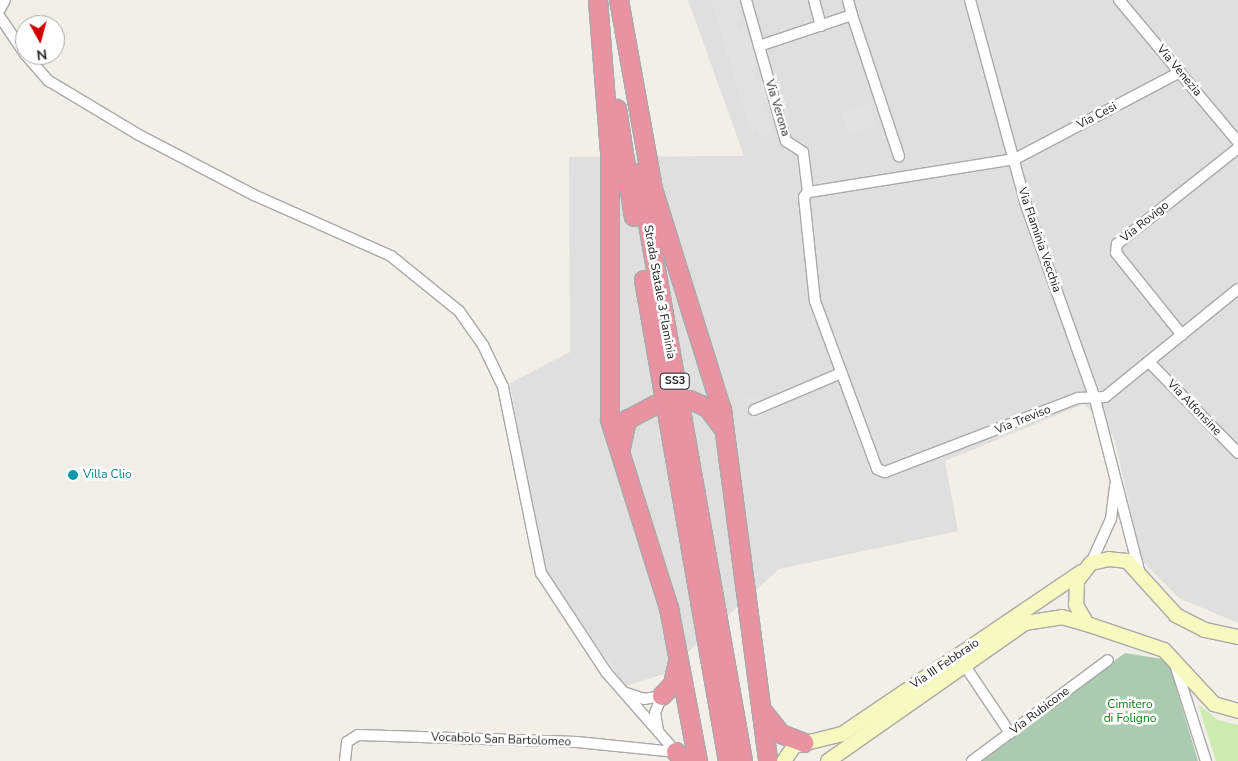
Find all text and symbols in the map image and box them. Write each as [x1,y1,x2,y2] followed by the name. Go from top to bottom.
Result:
[15,15,65,65] north arrow
[1153,43,1205,99] street label: Via Venezia
[35,44,48,64] text: N
[762,78,792,138] street label: Via Verona
[1075,100,1119,132] street label: Via Cesi
[1014,186,1064,294] street label: Via Flaminia Vecchia
[1118,198,1172,246] street label: Via Rovigo
[640,224,678,360] street label: Strada Statale 3 Flaminia
[659,372,691,390] road number: SS3
[1164,377,1224,439] street label: Via Alfonsine
[993,402,1053,438] street label: Via Treviso
[83,468,132,482] place label: Villa Clio
[67,469,79,481] marker: Villa Clio
[908,636,982,692] street label: Via III Febbraio
[1008,684,1072,738] street label: Via Rubicone
[1104,698,1156,726] park label: Cimitero di Foligno
[431,730,571,750] street label: Vocabolo San Bartolomeo

